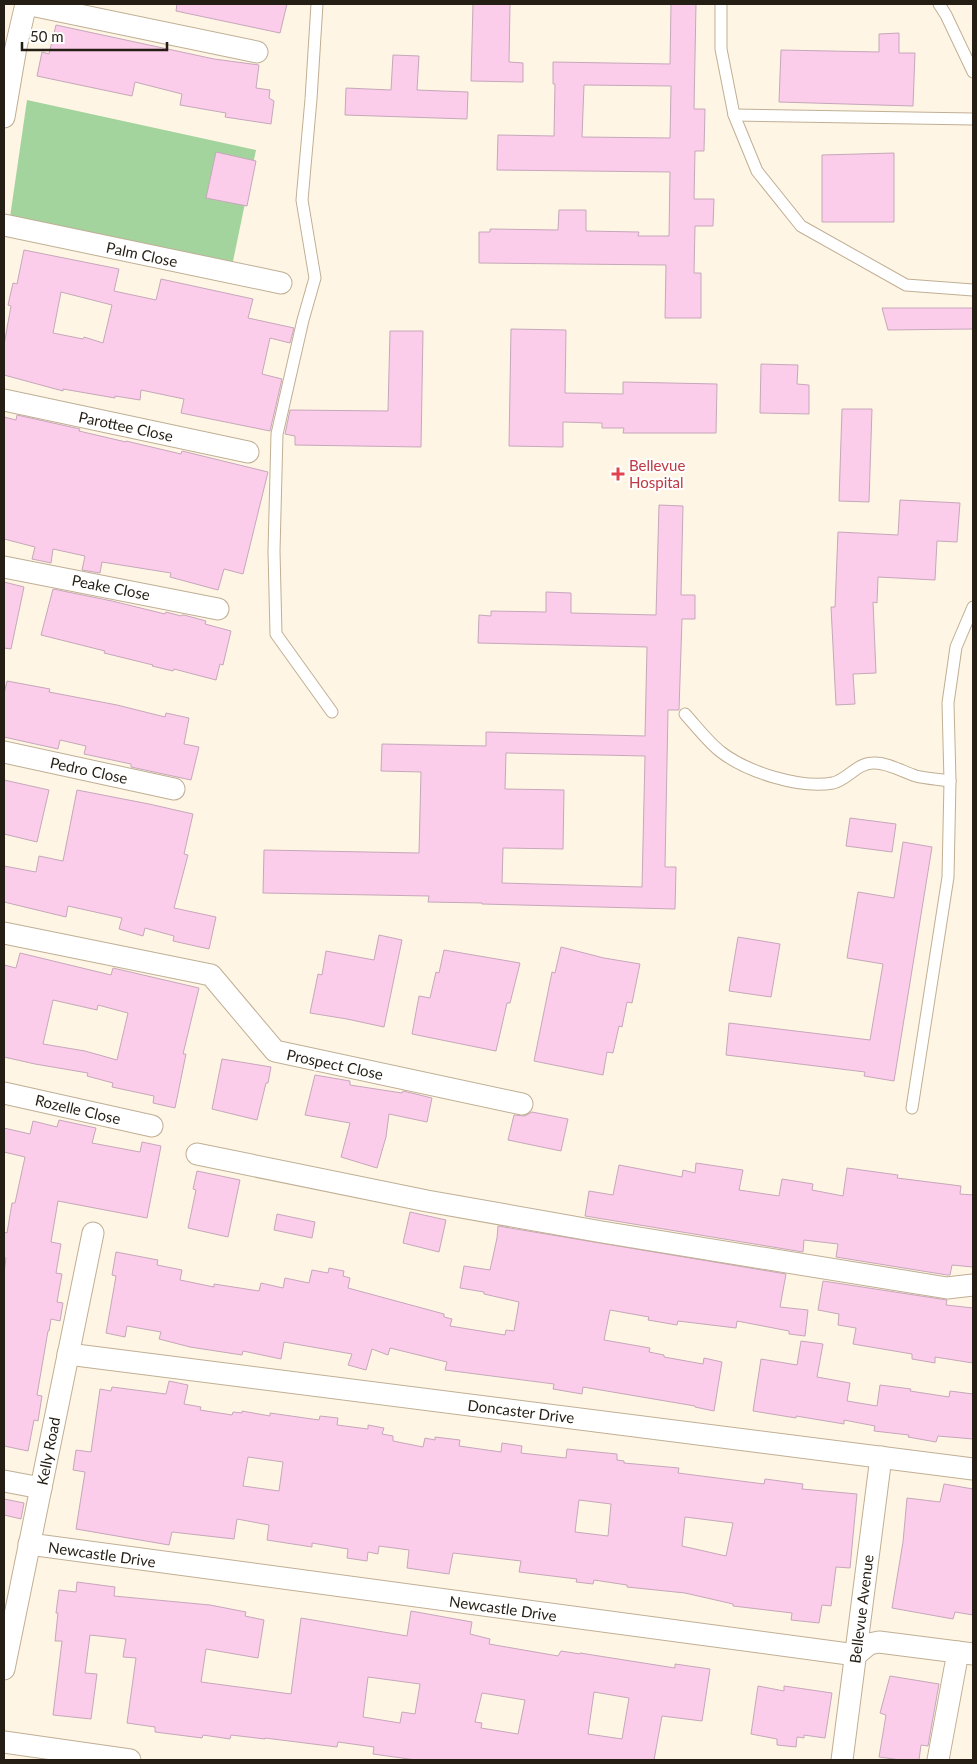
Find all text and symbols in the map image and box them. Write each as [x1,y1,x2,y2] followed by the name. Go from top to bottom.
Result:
[22,20,168,52] scale bar
[30,27,64,45] text: 50 m
[105,238,179,270] street label: Palm Close
[77,407,175,445] street label: Parottee Close
[629,456,685,491] place label: Bellevue Hospital
[611,467,625,481] marker: Bellevue Hospital
[70,571,152,603] street label: Peake Close
[49,753,130,787] street label: Pedro Close
[285,1045,385,1083] street label: Prospect Close
[34,1090,123,1128] street label: Rozelle Close
[467,1396,575,1426] street label: Doncaster Drive
[33,1415,63,1487] street label: Kelly Road
[47,1538,157,1570] street label: Newcastle Drive
[845,1554,877,1664] street label: Bellevue Avenue
[448,1592,558,1624] street label: Newcastle Drive

